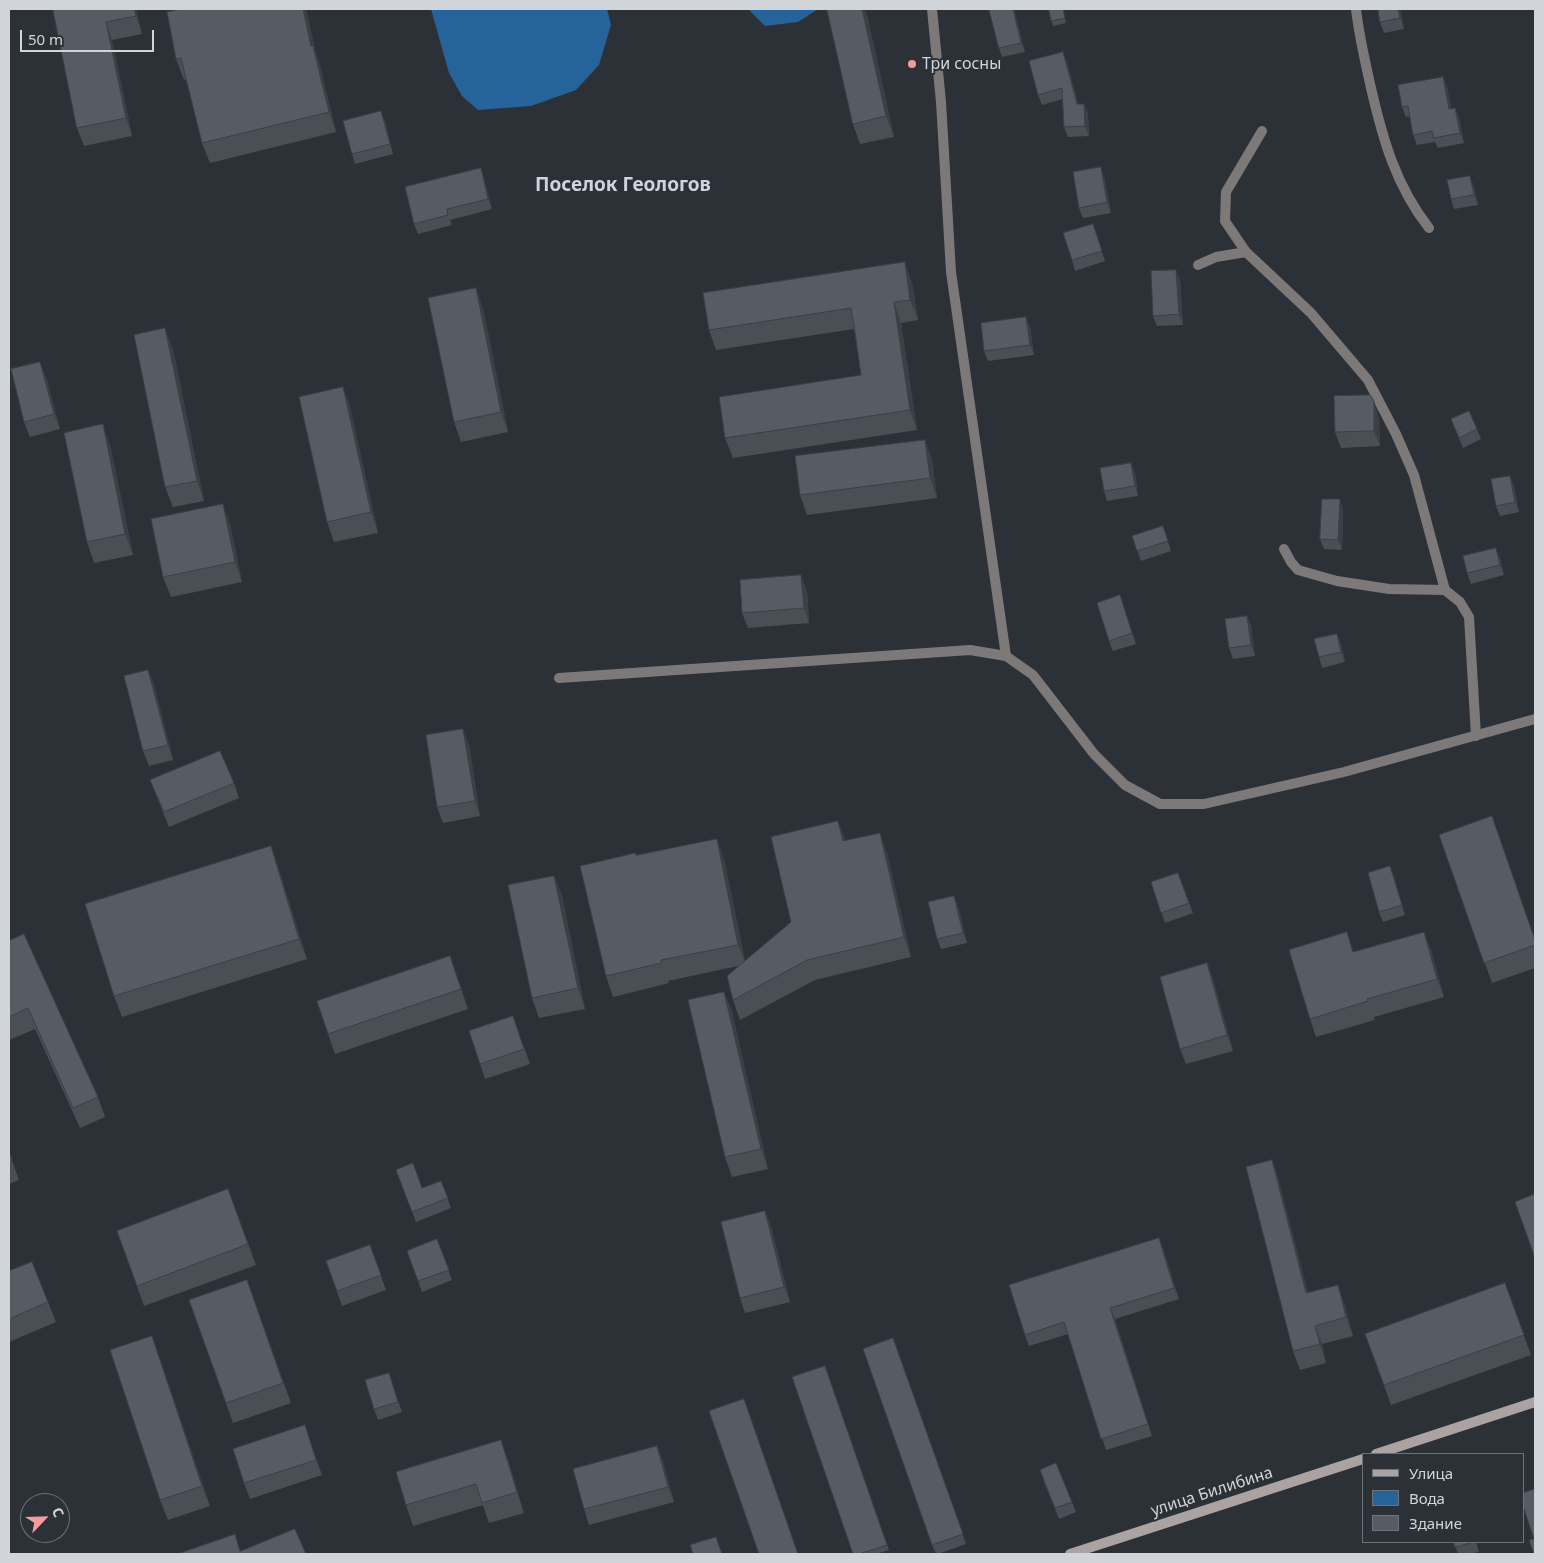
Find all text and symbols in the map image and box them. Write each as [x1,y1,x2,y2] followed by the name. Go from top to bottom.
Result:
[22,20,156,52] scale bar
[28,29,63,49] text: 50 m
[922,54,1001,74] place label: Три сосны
[906,58,918,70] marker: Три сосны
[535,175,711,197] district label: Поселок Геологов
[1362,1453,1524,1543] legend
[1149,1463,1275,1521] street label: улица Билибина
[1409,1463,1453,1483] text: Улица
[1409,1488,1445,1508] text: Вода
[20,1493,70,1543] north arrow
[48,1504,69,1520] text: С
[1409,1513,1462,1533] text: Здание

